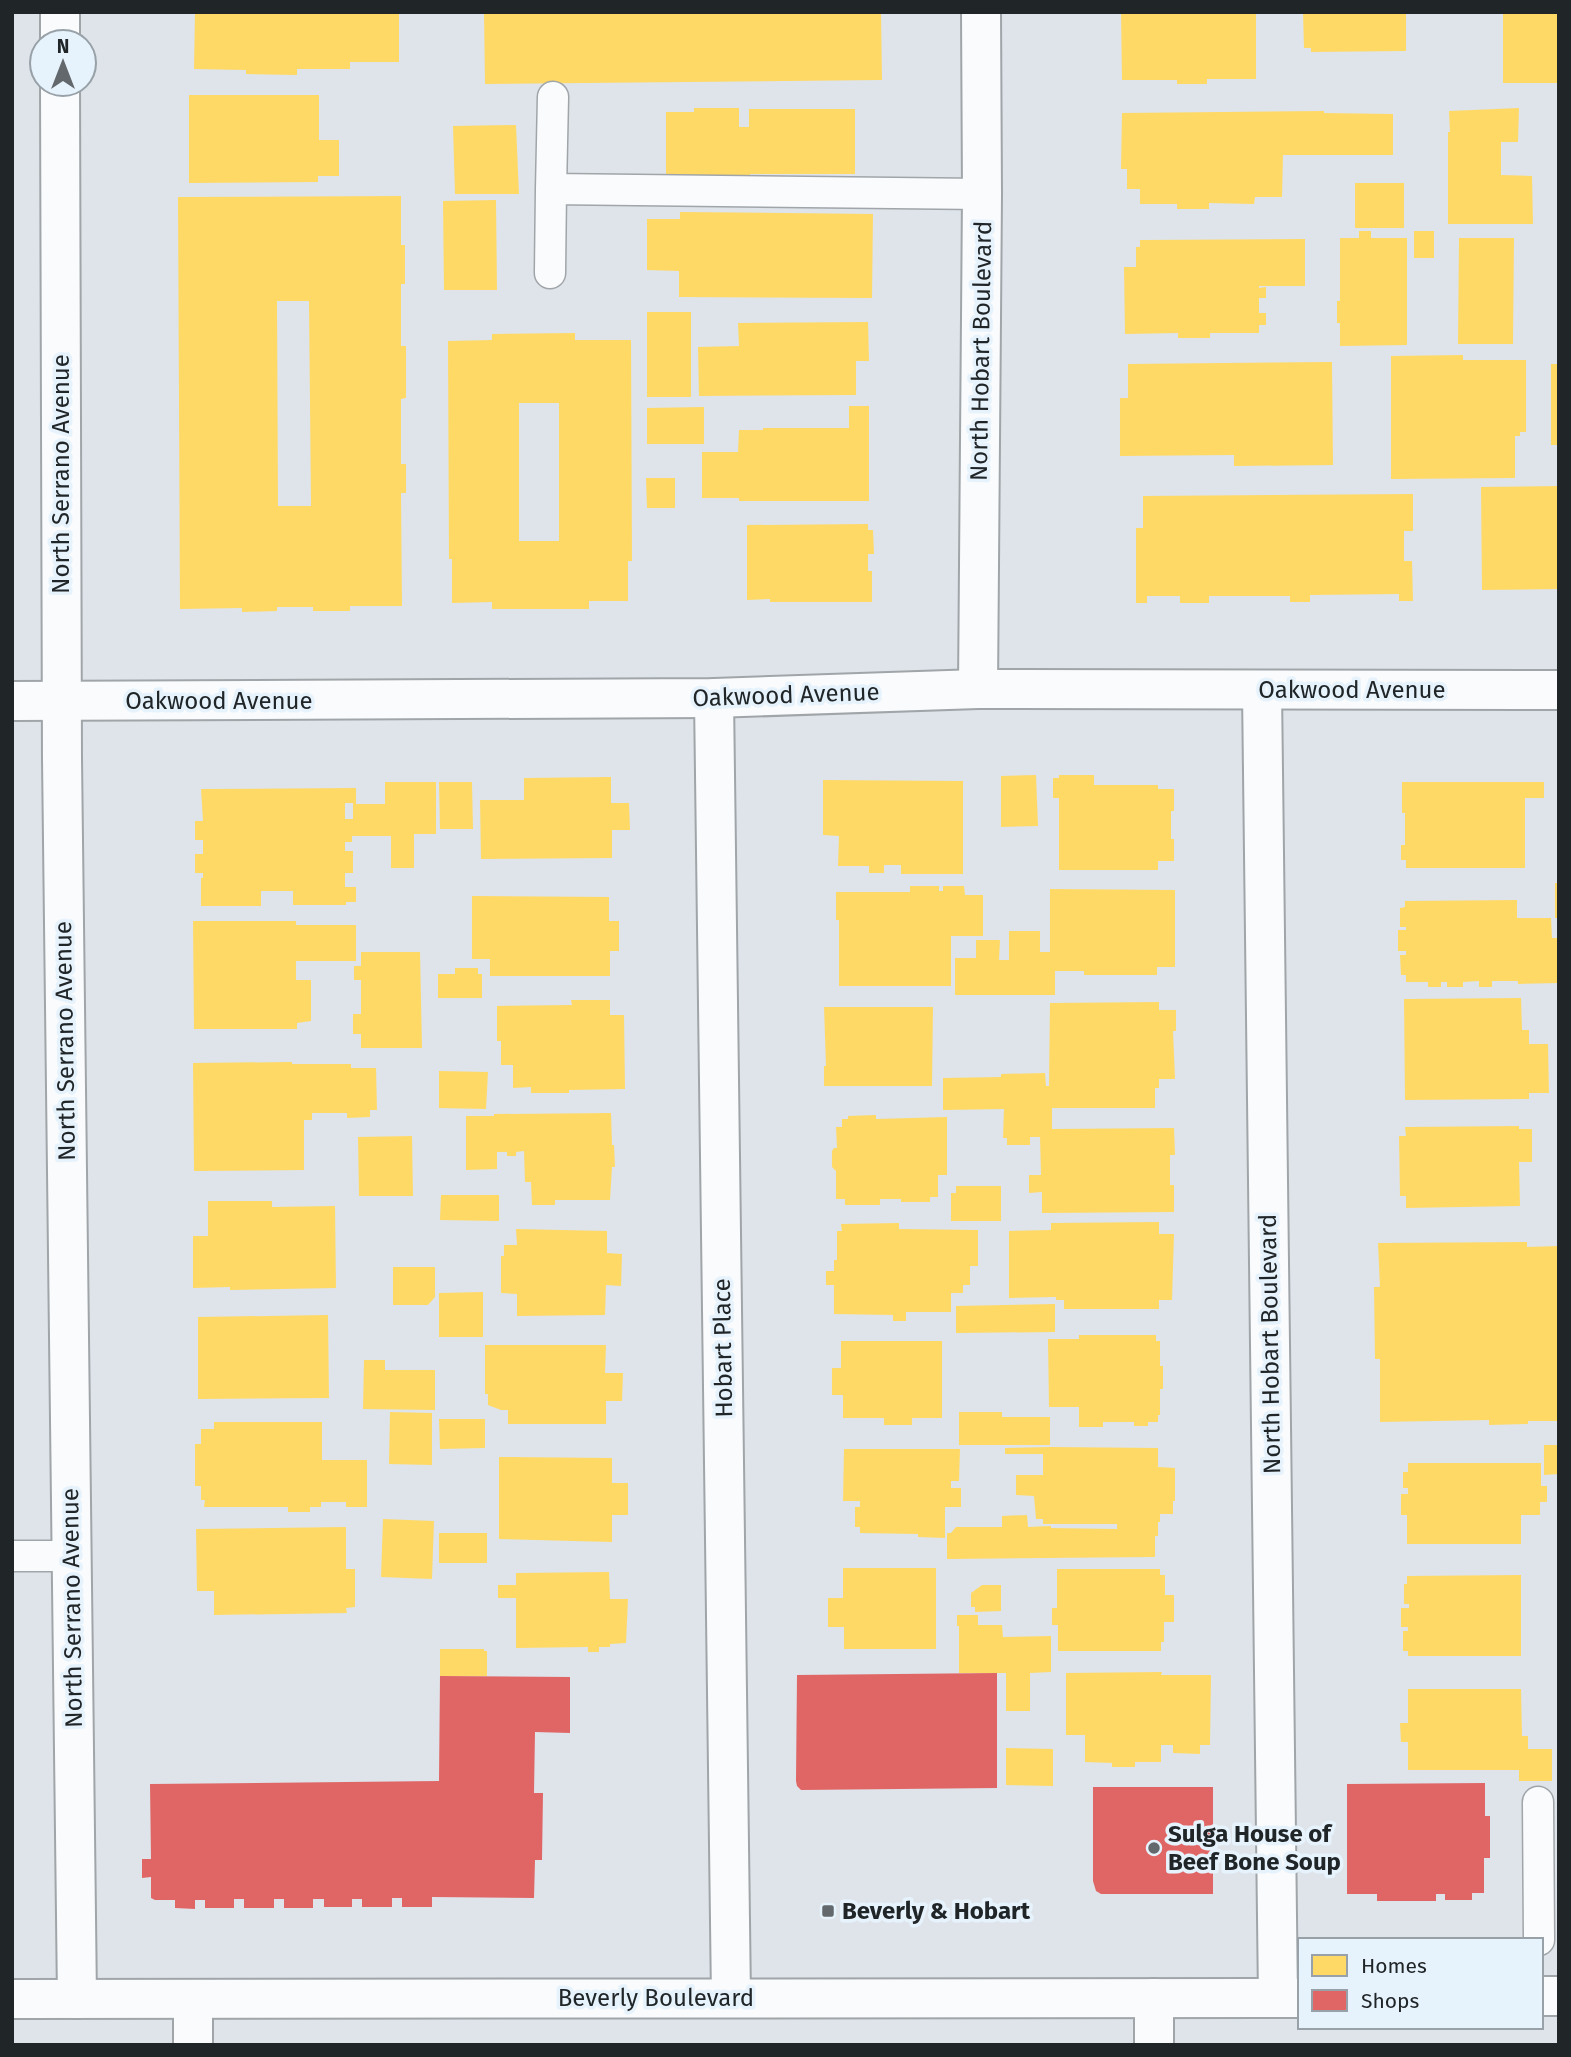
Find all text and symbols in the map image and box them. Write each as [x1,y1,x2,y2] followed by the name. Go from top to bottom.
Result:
[28,28,98,98] north arrow
[57,35,69,58] text: N
[965,221,997,481] street label: North Hobart Boulevard
[47,354,75,594] street label: North Serrano Avenue
[1258,676,1446,704] street label: Oakwood Avenue
[692,678,880,712] street label: Oakwood Avenue
[125,687,313,715] street label: Oakwood Avenue
[49,921,81,1161] street label: North Serrano Avenue
[1254,1214,1286,1474] street label: North Hobart Boulevard
[708,1278,738,1418] street label: Hobart Place
[56,1488,88,1728] street label: North Serrano Avenue
[1168,1820,1341,1876] place label: Sulga House of Beef Bone Soup
[1146,1840,1162,1856] marker: Sulga House of Beef Bone Soup
[842,1897,1031,1925] place label: Beverly & Hobart
[820,1903,836,1919] marker: Beverly & Hobart
[1298,1938,1543,2029] legend
[1361,1953,1427,1979] text: Homes
[558,1984,754,2012] street label: Beverly Boulevard
[1361,1988,1419,2014] text: Shops

